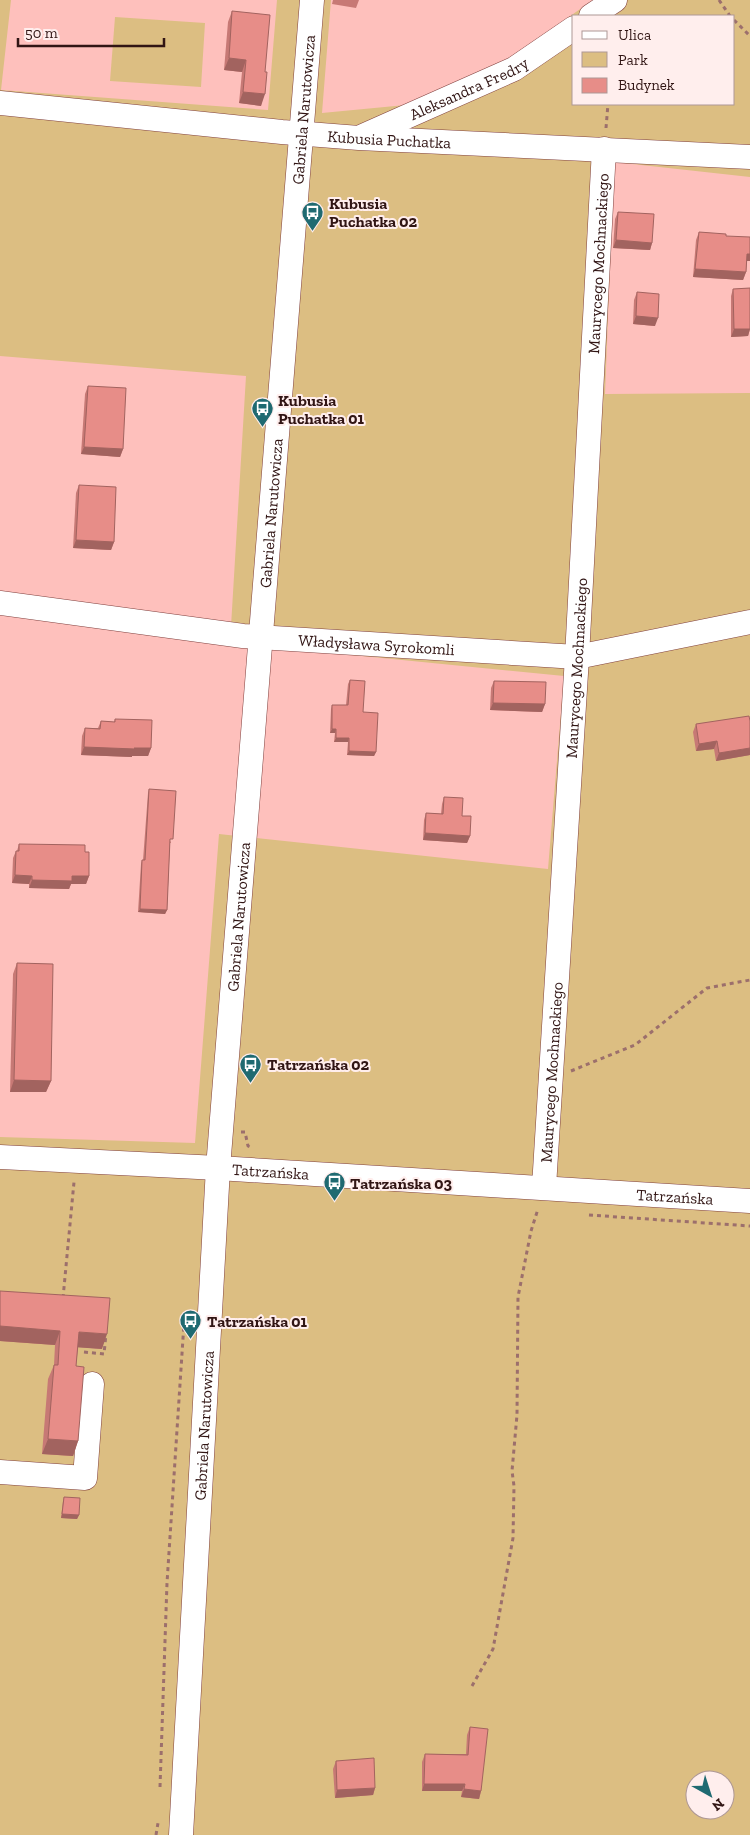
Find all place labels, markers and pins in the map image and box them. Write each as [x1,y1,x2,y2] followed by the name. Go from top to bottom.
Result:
[329,194,417,231] place label: Kubusia Puchatka 02
[301,200,325,231] bus stop icon: Kubusia Puchatka 02
[278,391,364,428] place label: Kubusia Puchatka 01
[250,397,274,428] bus stop icon: Kubusia Puchatka 01
[239,1052,263,1083] bus stop icon: Tatrzańska 02
[267,1055,369,1074] place label: Tatrzańska 02
[322,1171,346,1202] bus stop icon: Tatrzańska 03
[350,1174,452,1193] place label: Tatrzańska 03
[179,1309,203,1340] bus stop icon: Tatrzańska 01
[207,1312,307,1331] place label: Tatrzańska 01

